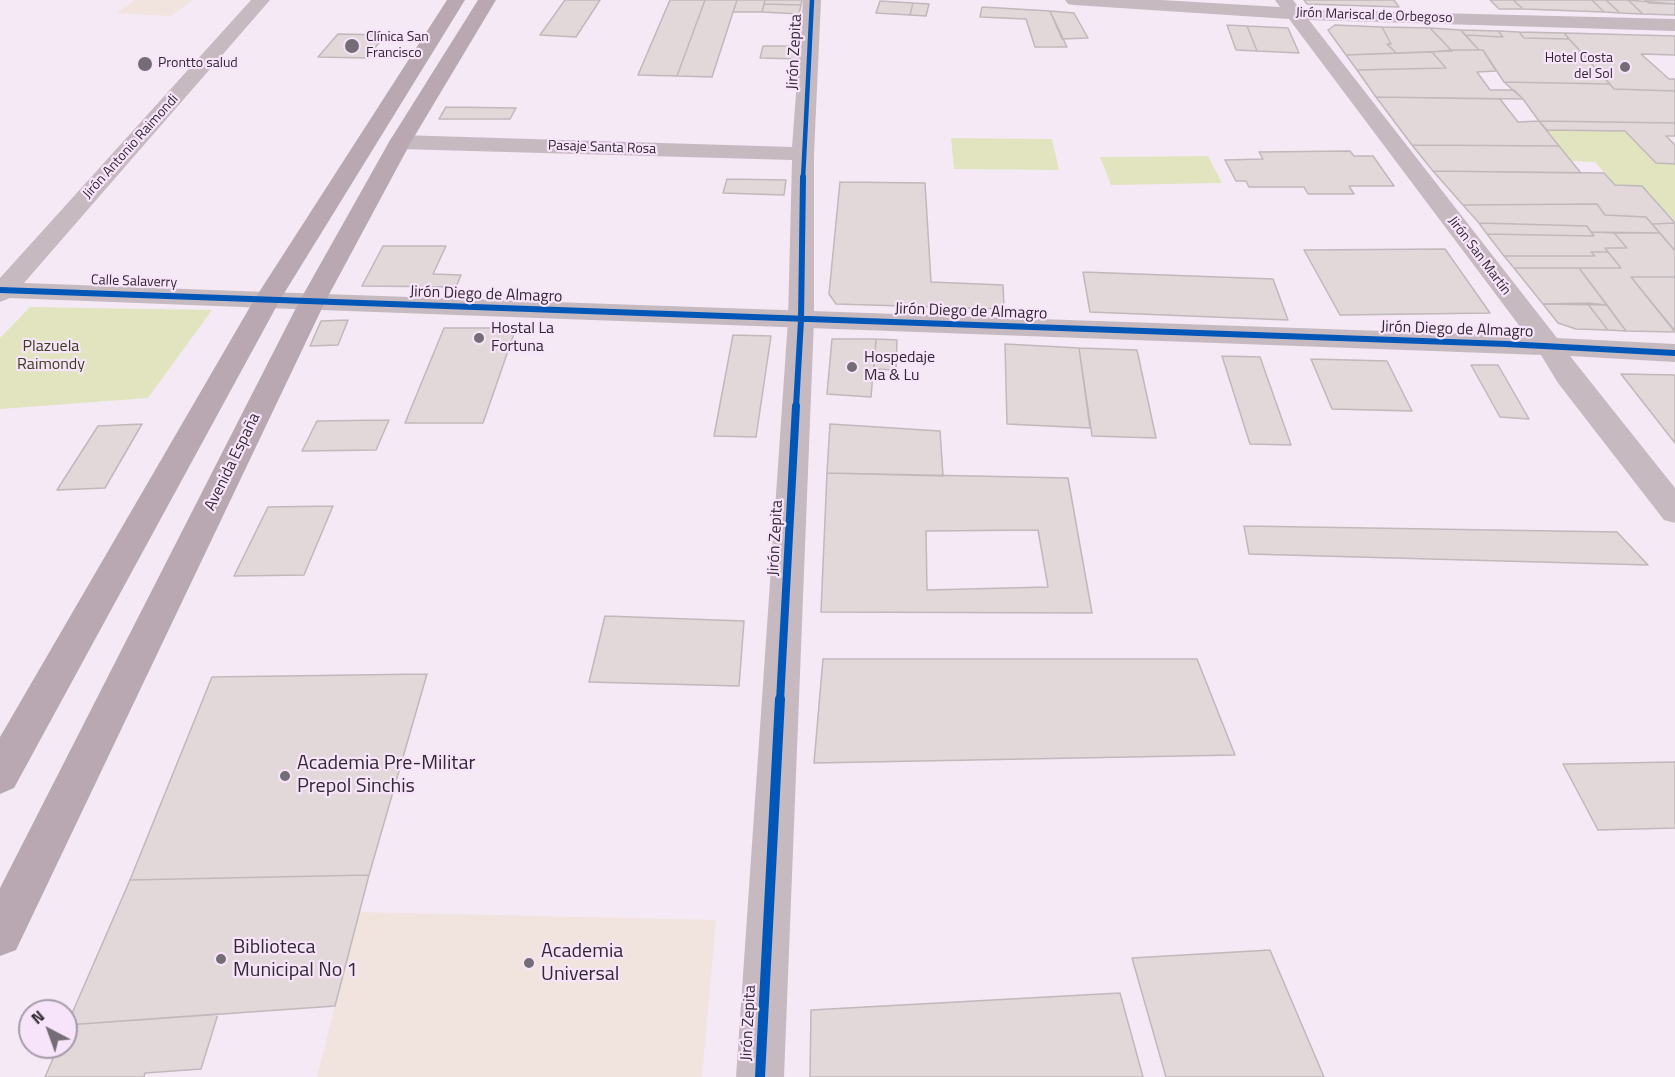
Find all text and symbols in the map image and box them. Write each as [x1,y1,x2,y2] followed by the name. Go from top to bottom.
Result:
[1295,5,1453,27] street label: Jirón Mariscal de Orbegoso
[783,13,807,91] street label: Jirón Zepita
[366,30,429,62] place label: Clínica San Francisco
[343,37,361,55] marker: Clínica San Francisco
[1545,51,1613,84] place label: Hotel Costa del Sol
[136,55,154,73] marker: Prontto salud
[158,56,238,72] place label: Prontto salud
[1618,60,1632,74] marker: Hotel Costa del Sol
[80,91,182,203] street label: Jirón Antonio Raimondi
[547,138,657,158] street label: Pasaje Santa Rosa
[1444,213,1514,299] street label: Jirón San Martín
[91,272,177,292] street label: Calle Salaverry
[409,283,563,307] street label: Jirón Diego de Almagro
[894,300,1048,324] street label: Jirón Diego de Almagro
[1380,318,1534,342] street label: Jirón Diego de Almagro
[491,319,554,357] place label: Hostal La Fortuna
[472,331,486,345] marker: Hostal La Fortuna
[17,337,85,375] park label: Plazuela Raimondy
[864,348,935,386] place label: Hospedaje Ma & Lu
[845,360,859,374] marker: Hospedaje Ma & Lu
[201,410,265,514] street label: Avenida España
[764,499,788,577] street label: Jirón Zepita
[297,752,475,799] place label: Academia Pre-Militar Prepol Sinchis
[278,769,292,783] marker: Academia Pre-Militar Prepol Sinchis
[233,936,358,983] place label: Biblioteca Municipal No 1
[541,940,623,987] place label: Academia Universal
[214,952,228,966] marker: Biblioteca Municipal No 1
[522,956,536,970] marker: Academia Universal
[737,984,761,1062] street label: Jirón Zepita
[18,999,78,1059] north arrow
[25,1004,50,1030] text: N

